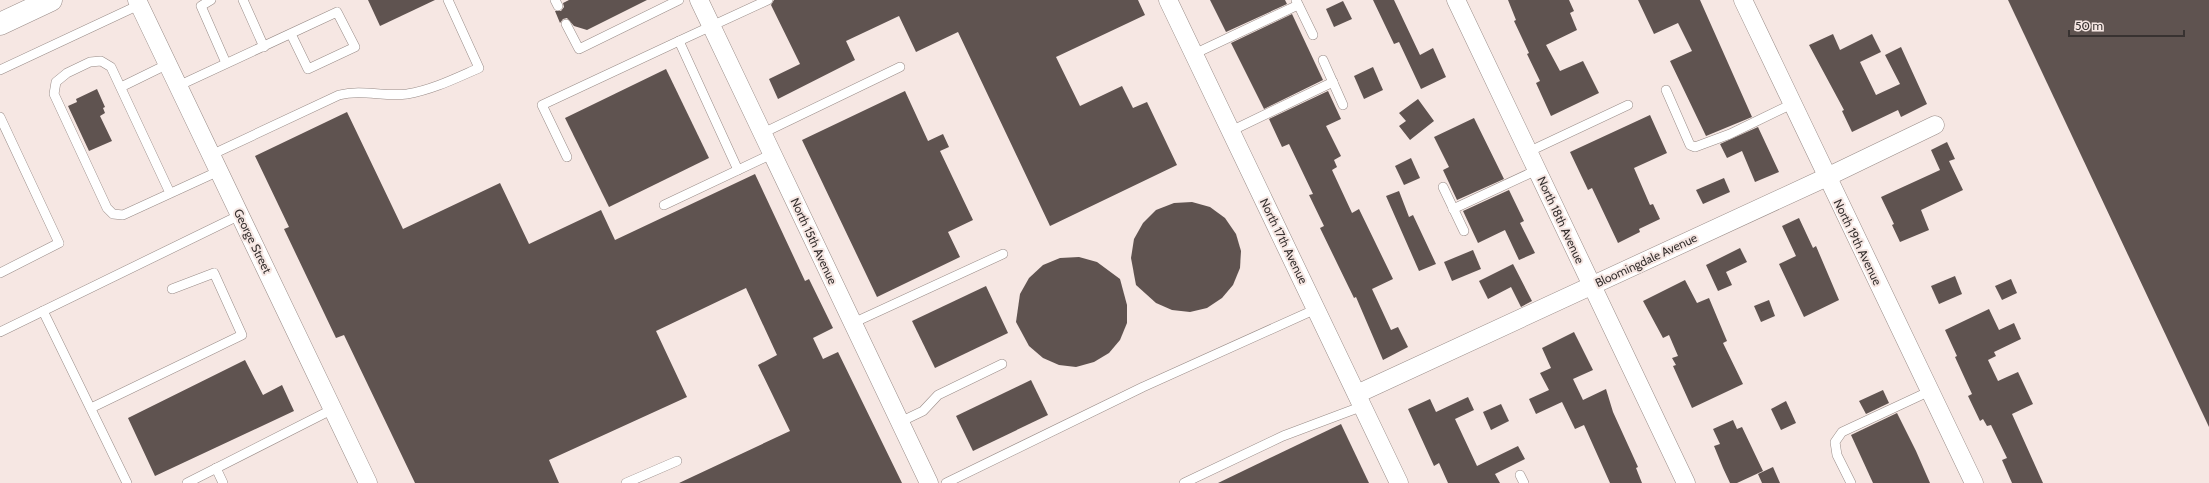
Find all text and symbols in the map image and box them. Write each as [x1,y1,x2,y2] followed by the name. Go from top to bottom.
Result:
[2069,12,2184,38] scale bar
[2075,18,2103,33] text: 50 m
[1534,174,1588,266] street label: North 18th Avenue
[787,195,841,287] street label: North 15th Avenue
[1257,196,1311,286] street label: North 17th Avenue
[1831,196,1885,288] street label: North 19th Avenue
[231,206,275,276] street label: George Street
[1593,230,1699,290] street label: Bloomingdale Avenue

